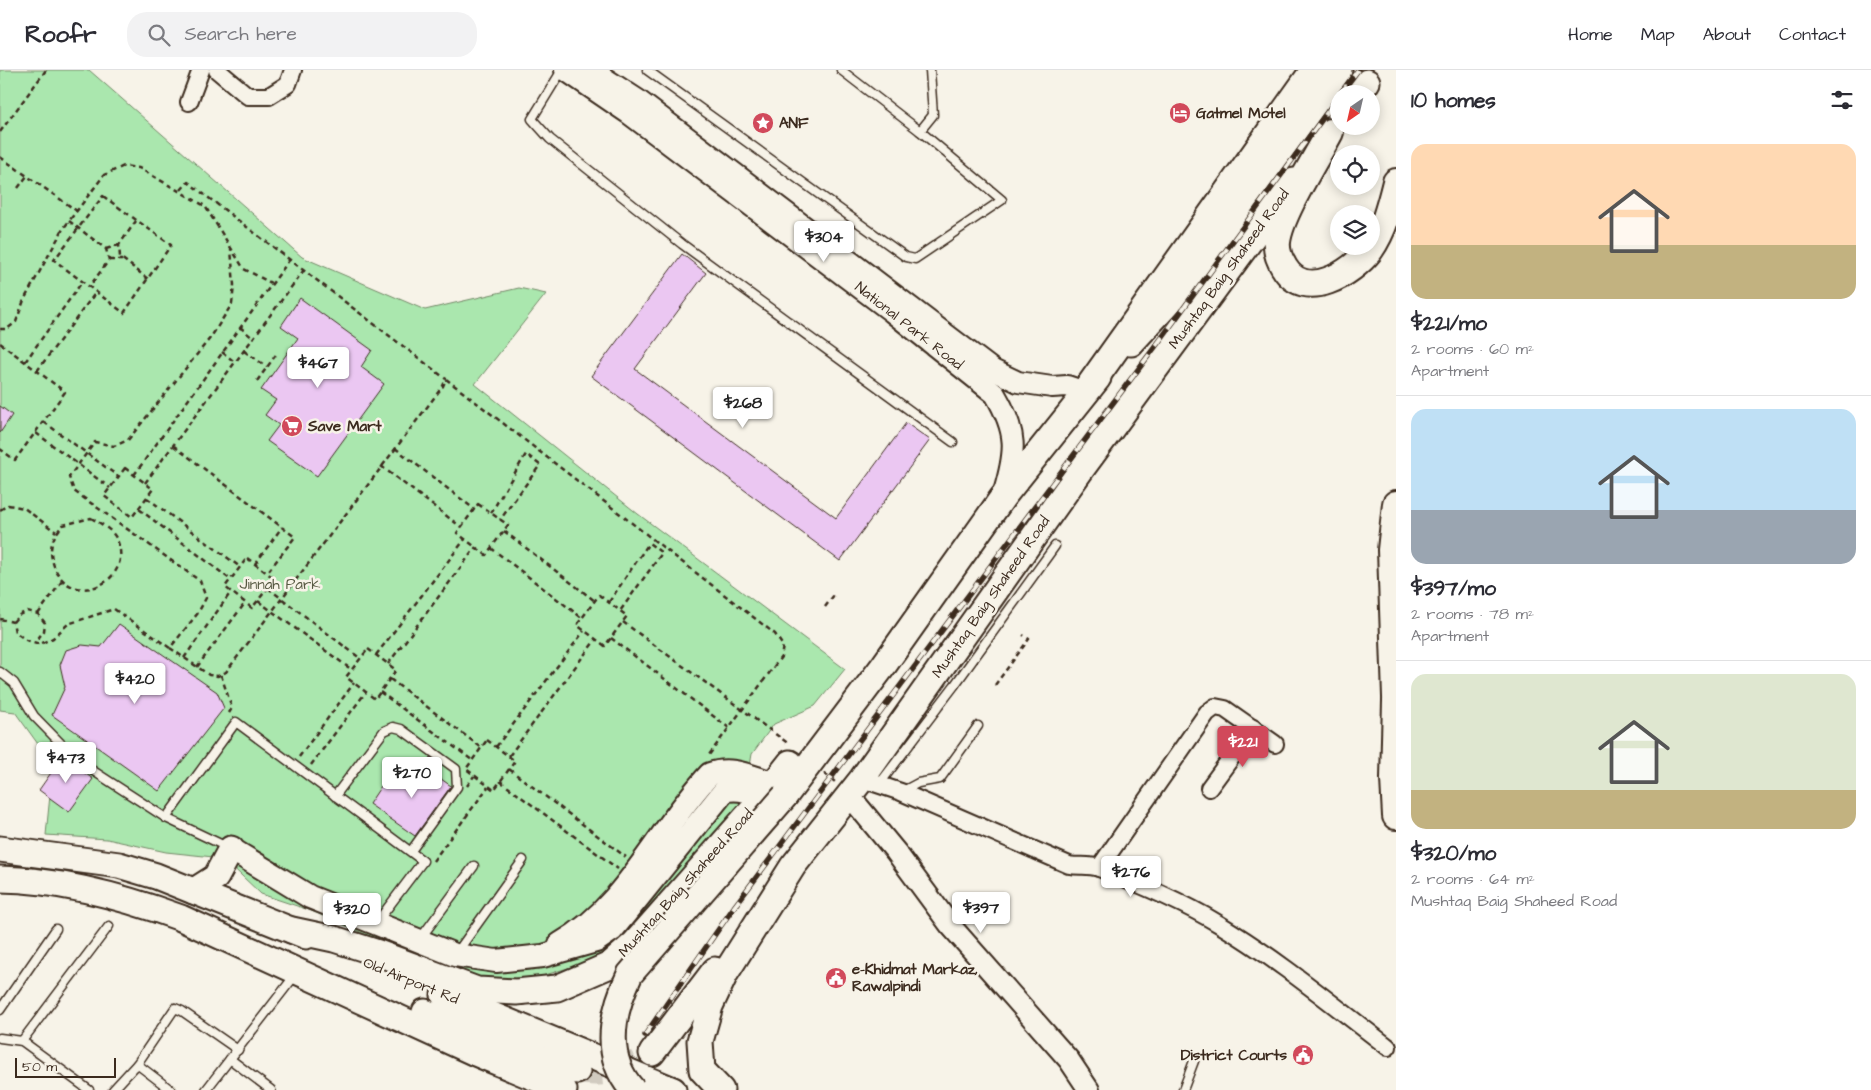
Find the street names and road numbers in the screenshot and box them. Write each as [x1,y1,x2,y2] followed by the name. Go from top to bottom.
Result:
[1164,184,1295,354] street label: Mushtaq Baig Shaheed Road
[850,277,968,375] street label: National Park Road
[927,512,1056,683] street label: Mushtaq Baig Shaheed Road
[614,804,759,962] street label: Mushtaq Baig Shaheed Road
[360,952,462,1010] street label: Old Airport Rd

